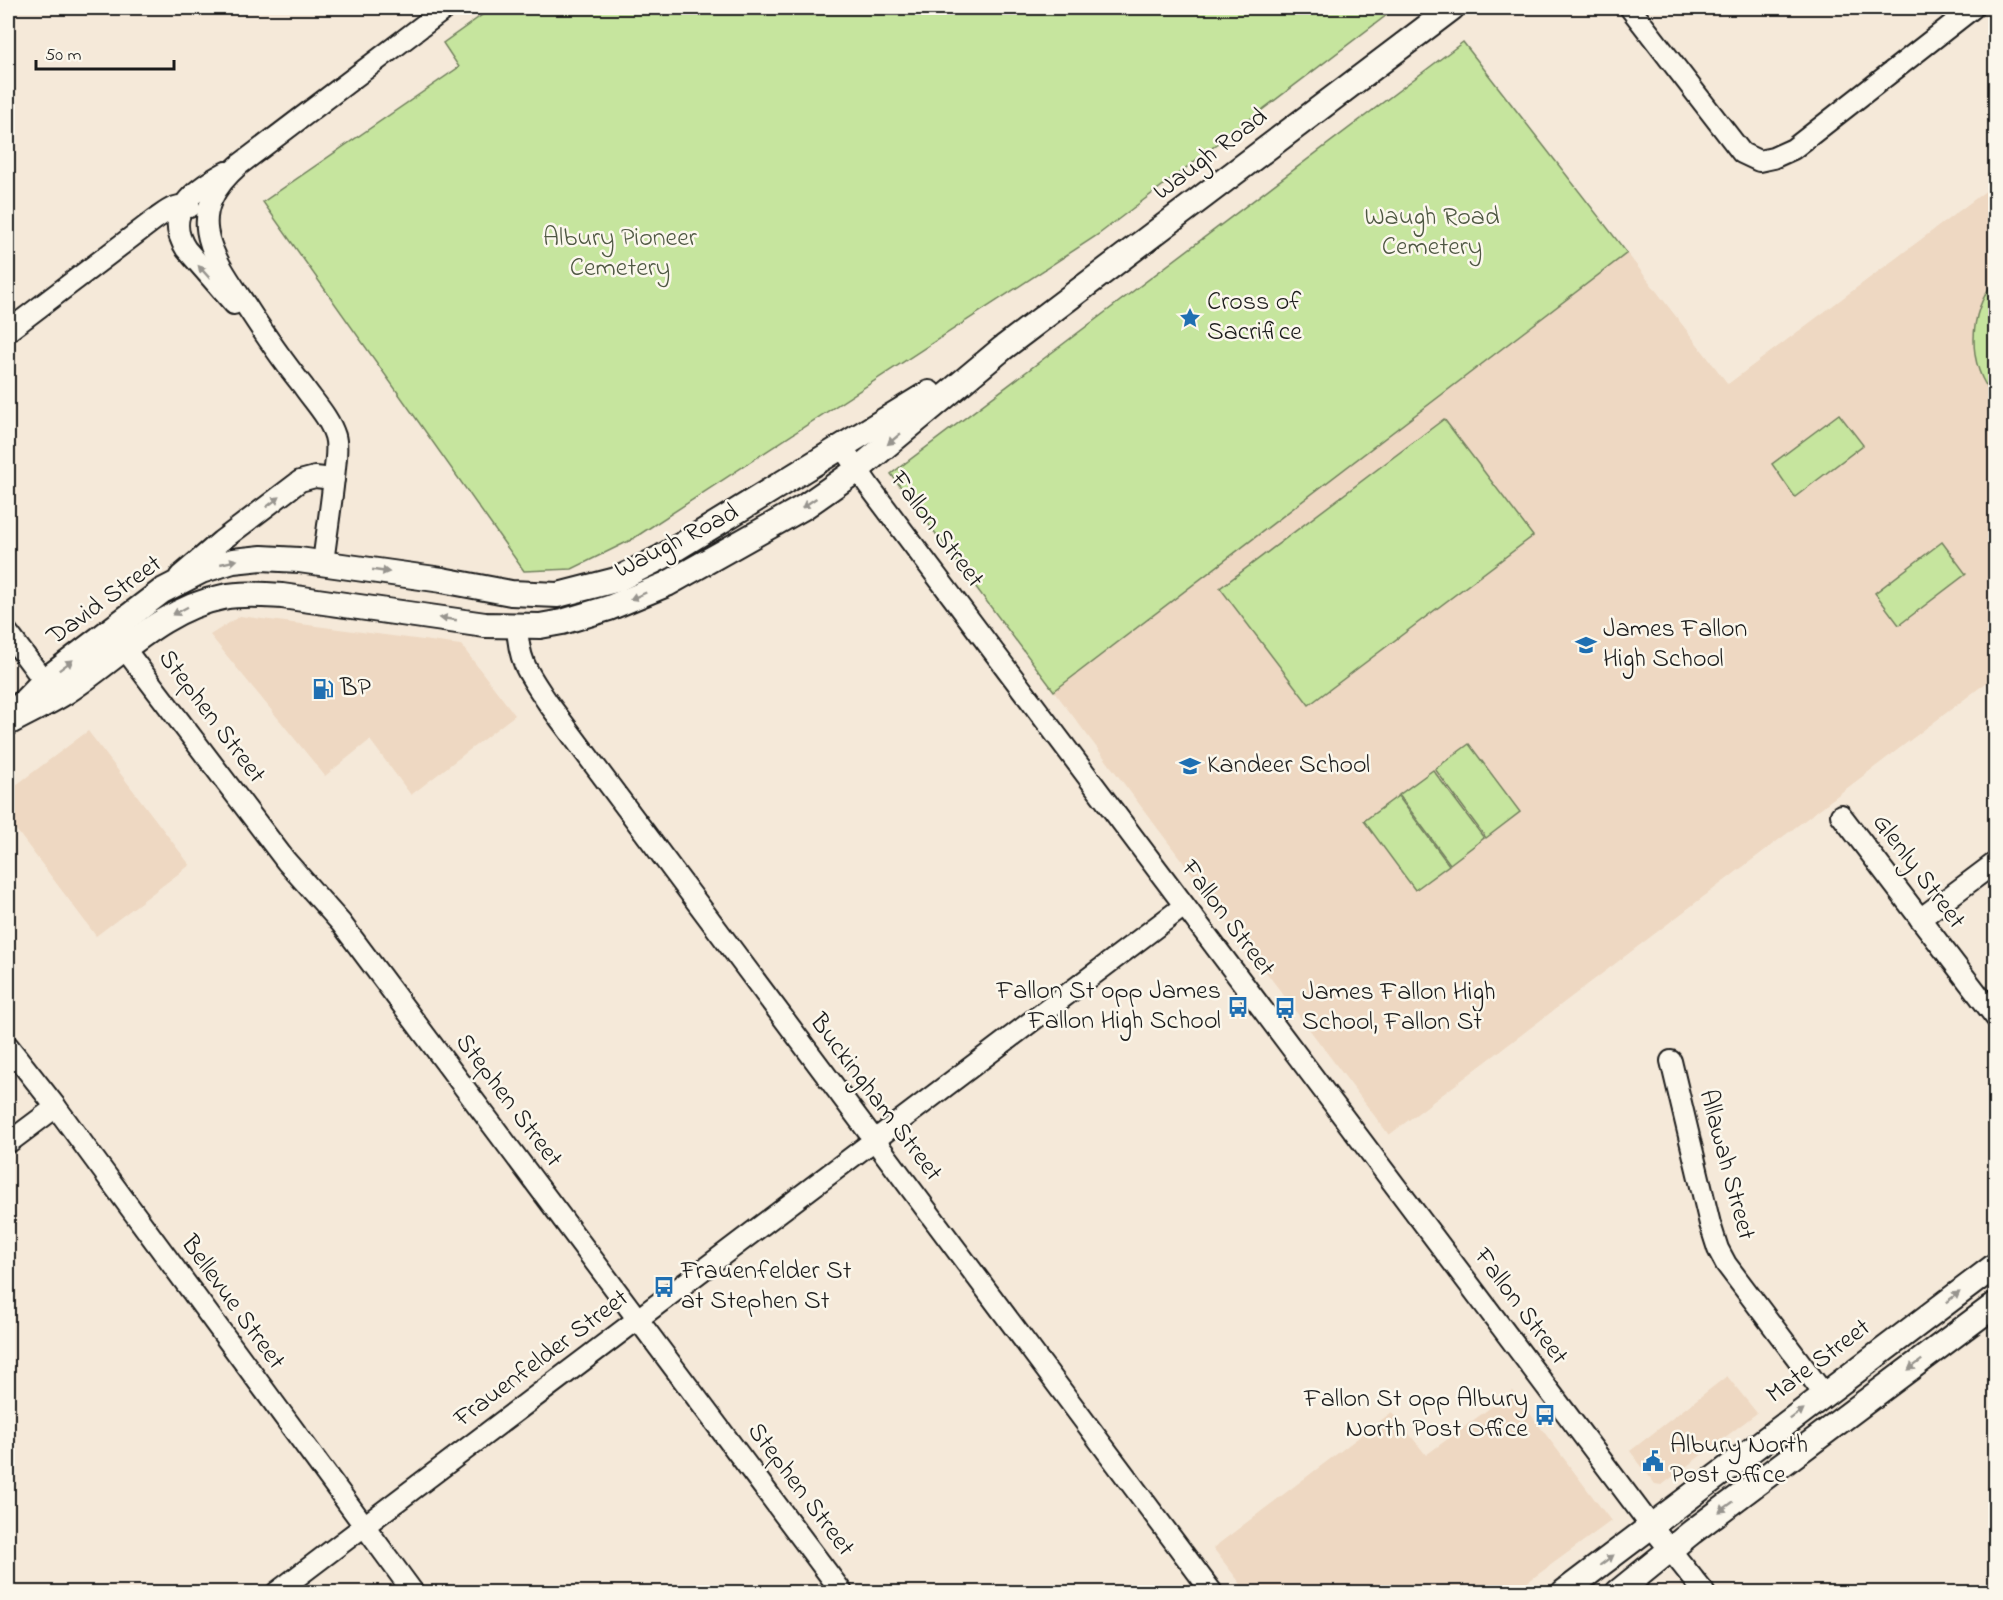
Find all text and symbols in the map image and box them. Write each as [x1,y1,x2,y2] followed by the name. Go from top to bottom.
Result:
[36,33,174,71] scale bar
[45,43,82,69] text: 50 m
[1146,99,1277,211] street label: Waugh Road
[1364,199,1500,267] park label: Waugh Road Cemetery
[543,220,698,288] park label: Albury Pioneer Cemetery
[198,265,211,280] one-way arrow
[1207,284,1302,352] place label: Cross of Sacrifice
[1178,306,1202,330] place icon: Cross of Sacrifice
[886,432,901,445] one-way arrow
[879,463,993,597] street label: Fallon Street
[608,494,746,590] street label: Waugh Road
[265,496,281,508] one-way arrow
[801,497,817,508] one-way arrow
[39,546,171,656] street label: David Street
[220,557,238,567] one-way arrow
[372,567,391,576] one-way arrow
[629,592,647,601] one-way arrow
[171,606,189,616] one-way arrow
[1603,611,1747,679] place label: James Fallon High School
[438,615,457,624] one-way arrow
[1574,633,1598,657] school or university icon: James Fallon High School
[148,642,274,792] street label: Stephen Street
[58,659,73,671] one-way arrow
[339,670,371,708] place label: BP
[311,677,335,701] fuel station icon: BP
[1207,747,1370,785] place label: Kandeer School
[1178,754,1202,778] school or university icon: Kandeer School
[1862,806,1974,938] street label: Glenly Street
[1170,852,1284,986] street label: Fallon Street
[996,973,1221,1041] place label: Fallon St opp James Fallon High School
[1302,974,1496,1042] place label: James Fallon High School, Fallon St
[1226,995,1250,1019] bus stop icon: Fallon St opp James Fallon High School
[1273,996,1297,1020] bus stop icon: James Fallon High School, Fallon St
[798,1005,951,1190] street label: Buckingham Street
[445,1026,571,1176] street label: Stephen Street
[1688,1086,1764,1245] street label: Allawah Street
[170,1227,294,1378] street label: Bellevue Street
[1463,1240,1577,1374] street label: Fallon Street
[680,1253,852,1321] place label: Frauenfelder St at Stephen St
[652,1275,676,1299] bus stop icon: Frauenfelder St at Stephen St
[446,1280,638,1438] street label: Frauenfelder Street
[1945,1290,1961,1303] one-way arrow
[1759,1310,1879,1414] street label: Mate Street
[1908,1358,1923,1370] one-way arrow
[1303,1381,1528,1449] place label: Fallon St opp Albury North Post Office
[1533,1403,1557,1427] bus stop icon: Fallon St opp Albury North Post Office
[1789,1408,1805,1420] one-way arrow
[737,1415,863,1565] street label: Stephen Street
[1670,1427,1808,1495] place label: Albury North Post Office
[1641,1449,1665,1473] public building icon: Albury North Post Office
[1718,1501,1734,1514] one-way arrow
[1600,1554,1615,1566] one-way arrow

